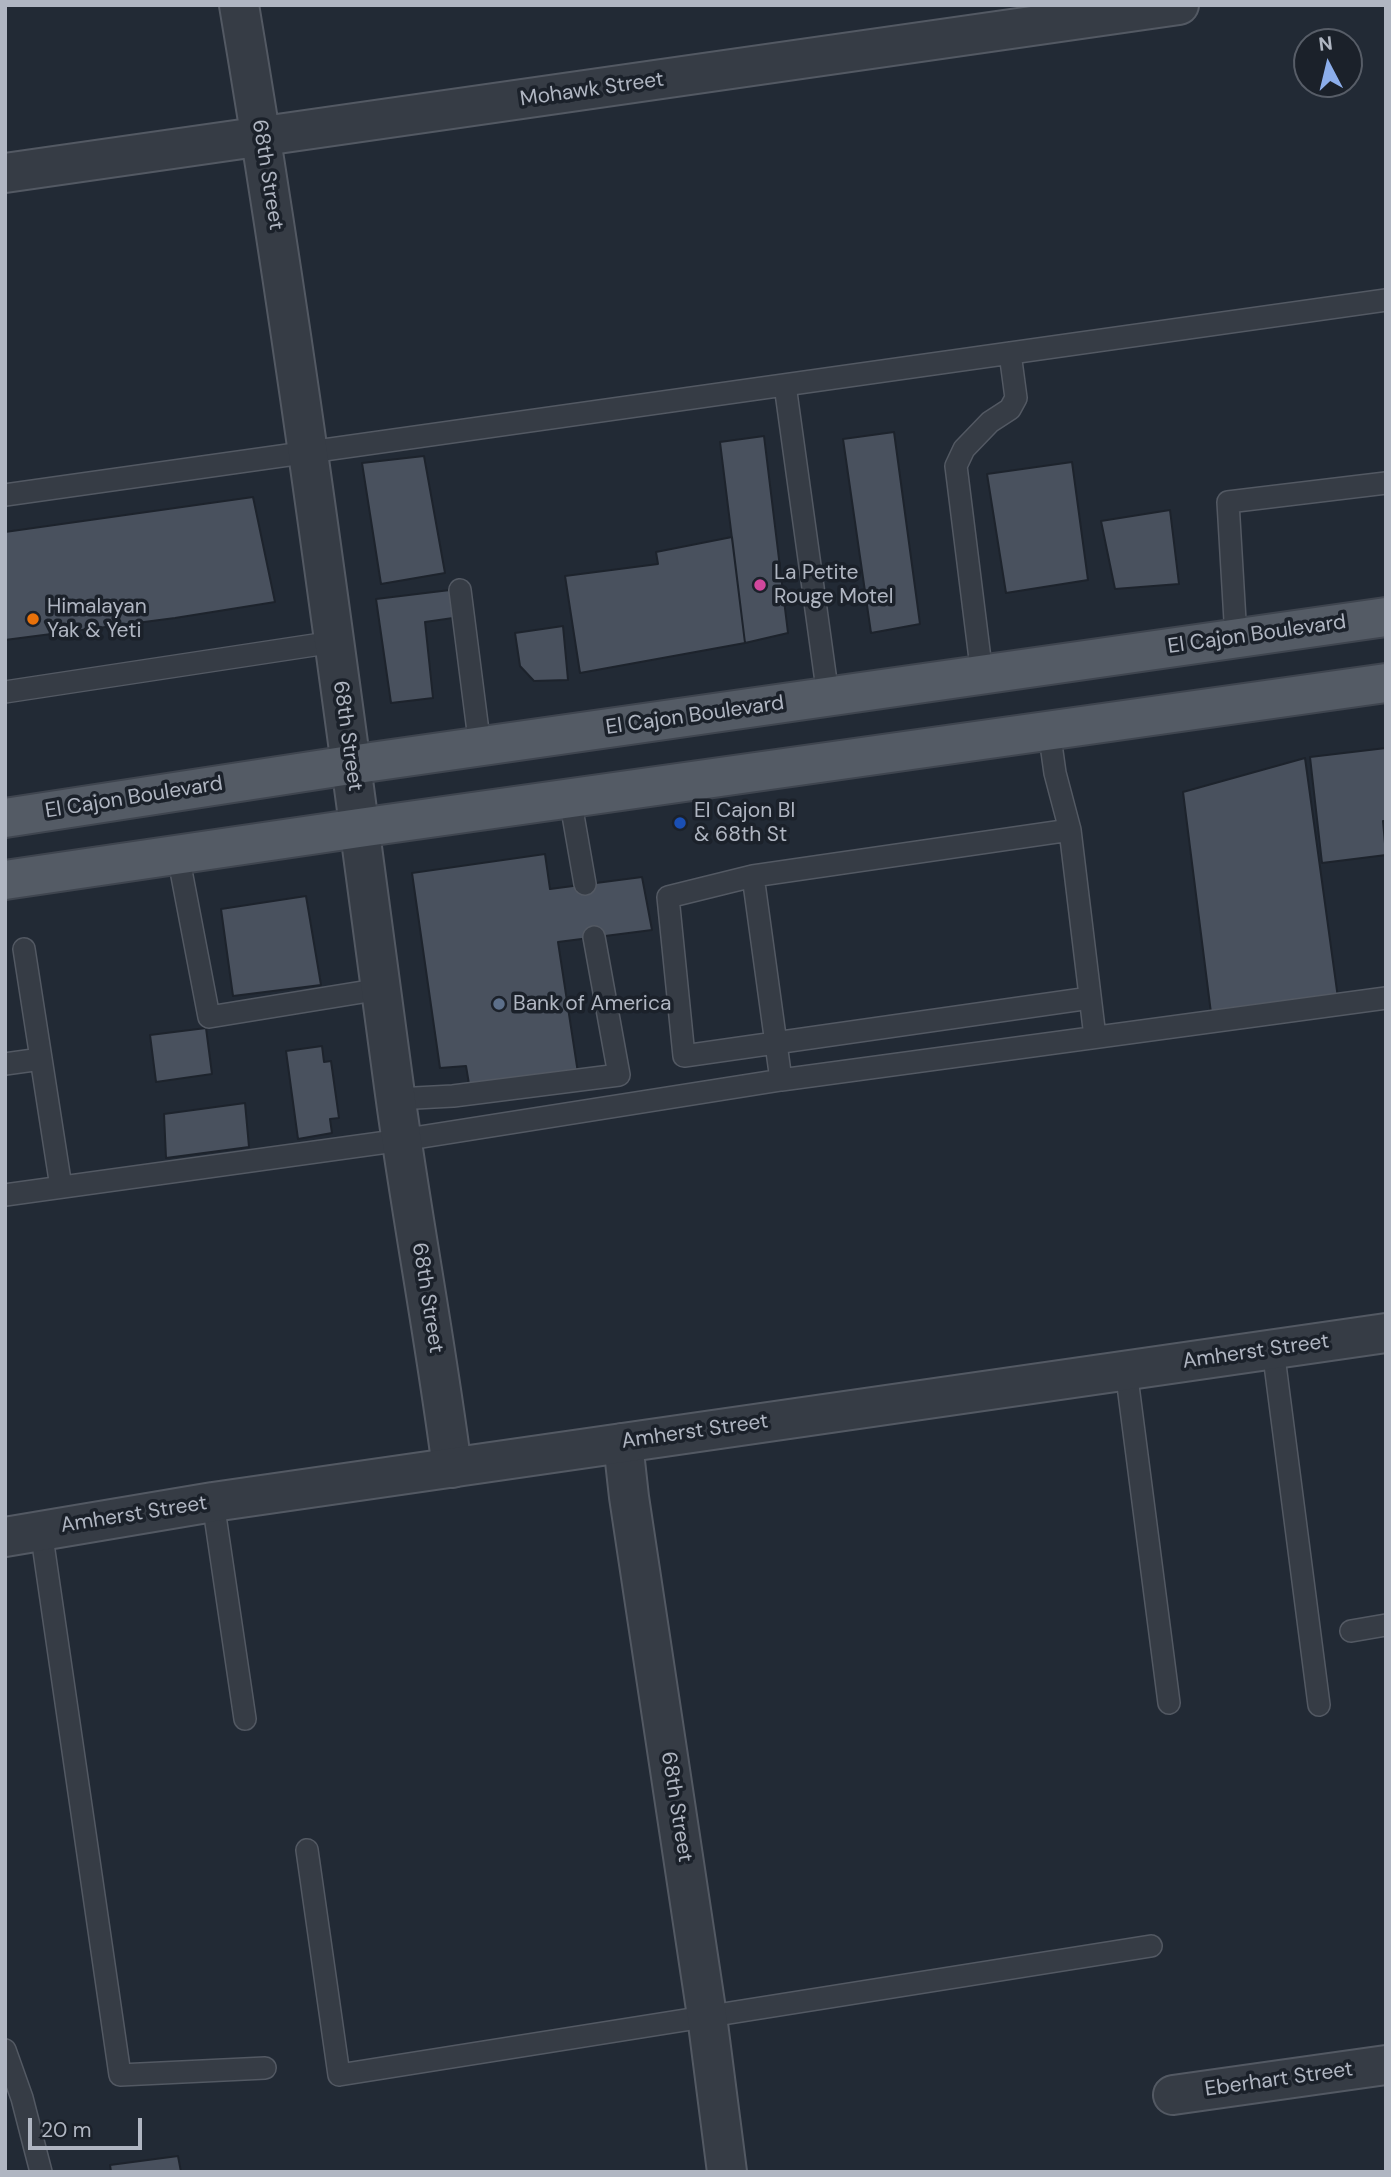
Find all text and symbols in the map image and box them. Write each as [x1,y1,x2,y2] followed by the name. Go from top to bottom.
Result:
[1293,28,1363,98] north arrow
[1317,30,1334,57] text: N
[518,67,666,113] street label: Mohawk Street
[246,118,288,232] street label: 68th Street
[774,560,893,610] place label: La Petite Rouge Motel
[752,577,768,593] marker: La Petite Rouge Motel
[47,594,147,644] place label: Himalayan Yak & Yeti
[1166,610,1348,660] street label: El Cajon Boulevard
[25,611,41,627] marker: Himalayan Yak & Yeti
[327,679,367,793] street label: 68th Street
[604,691,786,741] street label: El Cajon Boulevard
[43,772,225,824] street label: El Cajon Boulevard
[694,798,795,848] place label: El Cajon Bl & 68th St
[672,815,688,831] marker: El Cajon Bl & 68th St
[513,991,671,1017] place label: Bank of America
[491,996,507,1012] marker: Bank of America
[406,1241,448,1355] street label: 68th Street
[1181,1329,1331,1375] street label: Amherst Street
[620,1409,770,1455] street label: Amherst Street
[59,1491,209,1539] street label: Amherst Street
[655,1750,697,1864] street label: 68th Street
[1203,2057,1355,2103] street label: Eberhart Street
[32,2104,145,2148] scale bar
[41,2116,92,2144] text: 20 m

